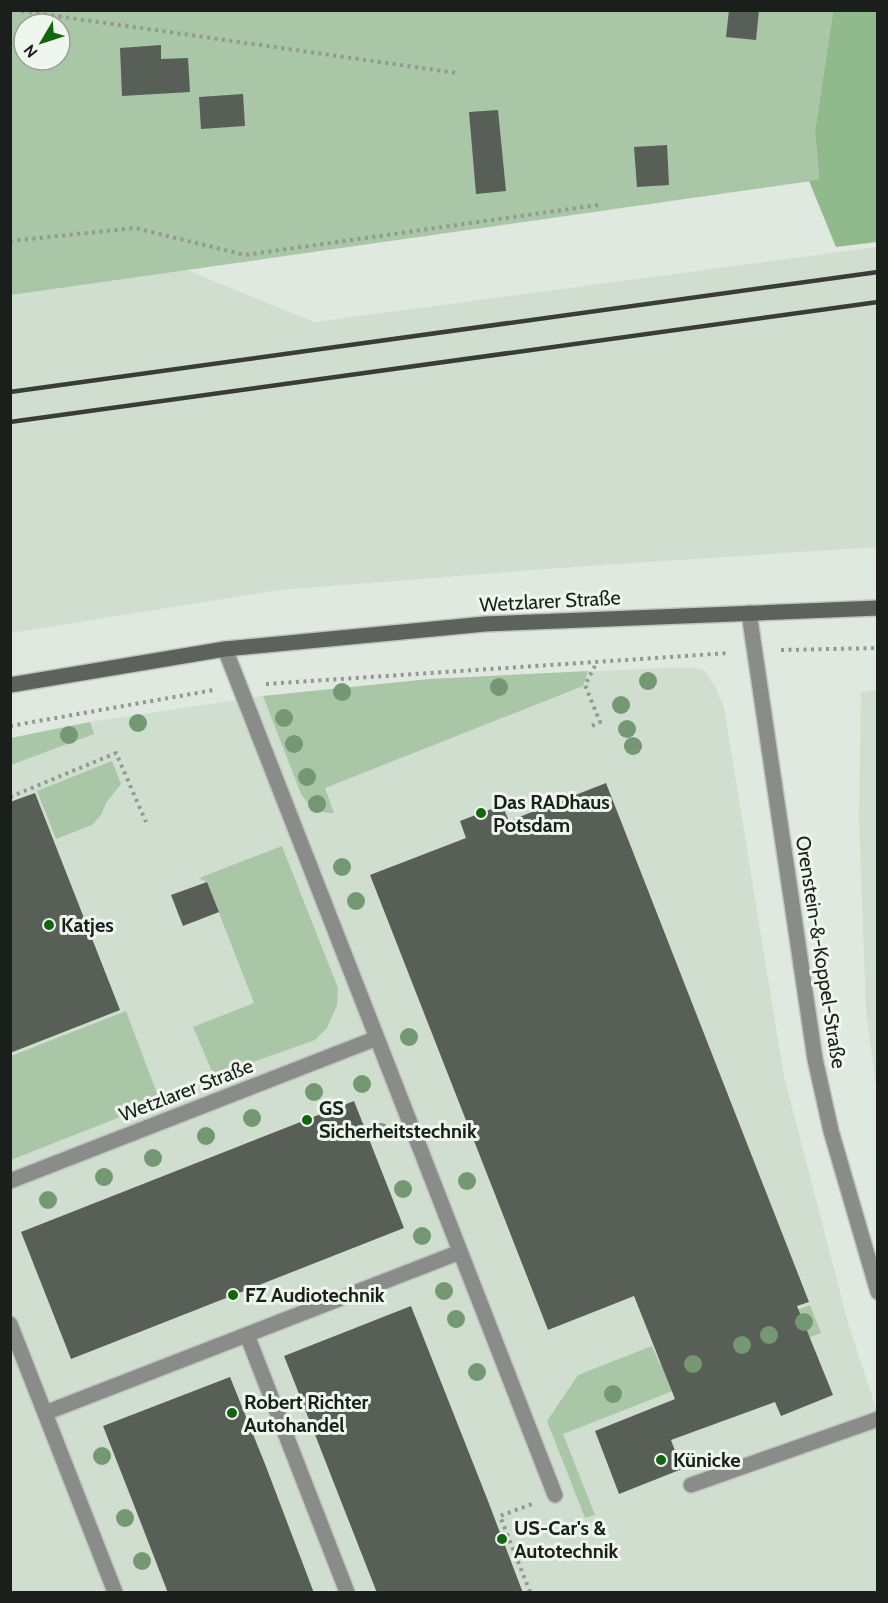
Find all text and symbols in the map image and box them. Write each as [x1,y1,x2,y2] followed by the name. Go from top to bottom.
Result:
[12,12,72,72] north arrow
[20,41,42,61] text: N
[479,585,621,617] street label: Wetzlarer Straße
[493,790,610,837] place label: Das RADhaus Potsdam
[474,806,488,820] marker: Das RADhaus Potsdam
[791,834,851,1070] street label: Orenstein-&-Koppel-Straße
[61,913,114,937] place label: Katjes
[42,918,56,932] marker: Katjes
[116,1053,256,1127] street label: Wetzlarer Straße
[319,1096,477,1143] place label: GS Sicherheitstechnik
[300,1113,314,1127] marker: GS Sicherheitstechnik
[245,1283,385,1307] place label: FZ Audiotechnik
[226,1288,240,1302] marker: FZ Audiotechnik
[244,1390,369,1437] place label: Robert Richter Autohandel
[225,1406,239,1420] marker: Robert Richter Autohandel
[673,1448,740,1472] place label: Künicke
[654,1453,668,1467] marker: Künicke
[514,1516,619,1563] place label: US-Car's & Autotechnik
[495,1532,509,1546] marker: US-Car's & Autotechnik

